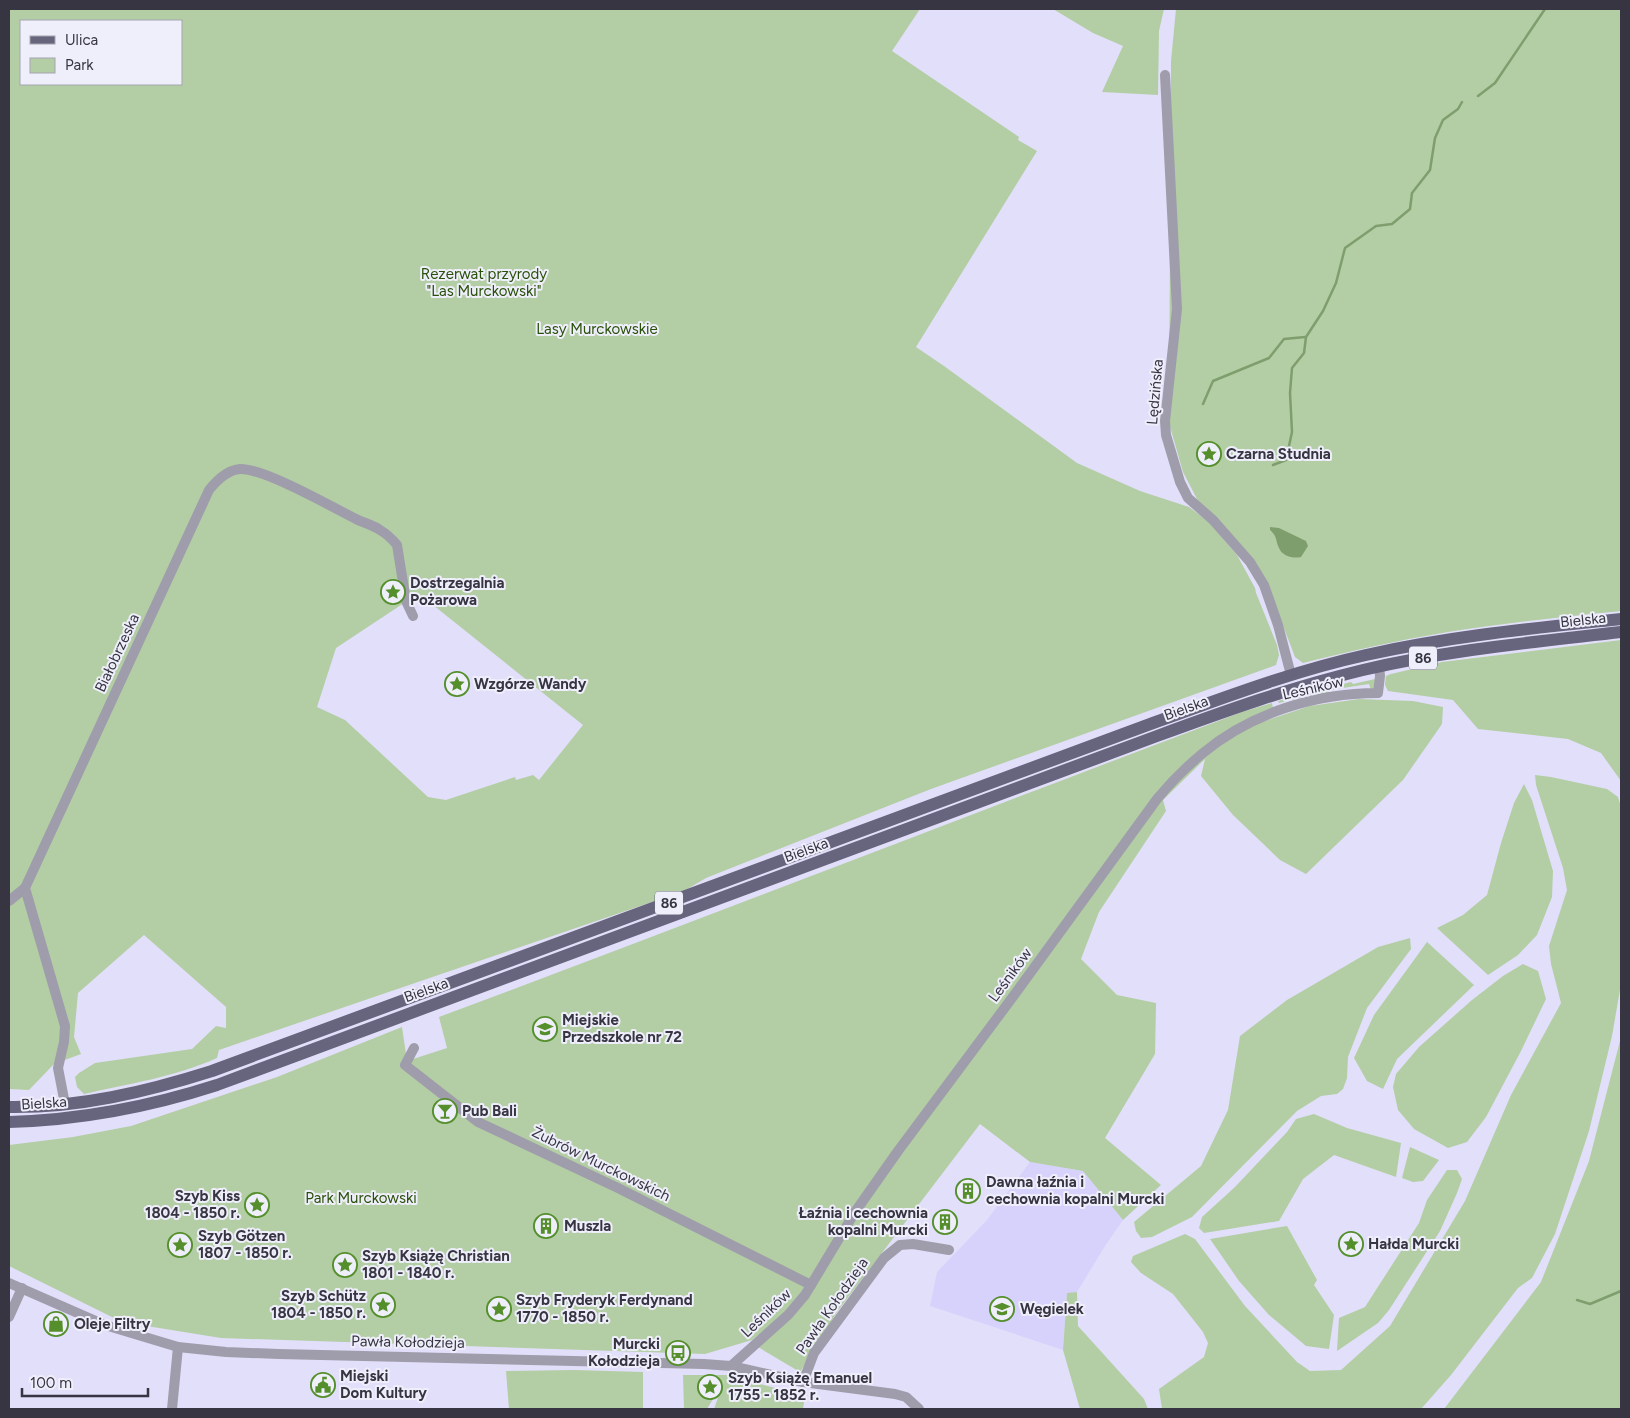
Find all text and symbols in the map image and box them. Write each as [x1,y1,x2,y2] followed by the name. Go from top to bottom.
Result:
[20,20,182,85] legend
[65,31,98,49] text: Ulica
[65,56,94,74] text: Park
[421,265,547,300] park label: Rezerwat przyrody "Las Murckowski"
[536,320,658,338] park label: Lasy Murckowskie
[1143,358,1167,426] street label: Lędzińska
[1196,441,1222,467] place icon: Czarna Studnia
[1226,445,1331,463] place label: Czarna Studnia
[410,574,505,609] place label: Dostrzegalnia Pożarowa
[380,579,406,605] place icon: Dostrzegalnia Pożarowa
[1559,609,1607,631] street label: Bielska
[91,611,143,695] street label: Białobrzeska
[1409,646,1437,670] road number: 86
[444,671,470,697] place icon: Wzgórze Wandy
[1281,672,1346,704] street label: Leśników
[474,675,587,693] place label: Wzgórze Wandy
[1161,692,1211,724] street label: Bielska
[781,834,831,866] street label: Bielska
[655,891,683,914] road number: 86
[984,944,1036,1005] street label: Leśników
[401,974,451,1006] street label: Bielska
[562,1011,682,1046] place label: Miejskie Przedszkole nr 72
[532,1016,558,1042] school or university icon: Miejskie Przedszkole nr 72
[20,1092,68,1114] street label: Bielska
[432,1098,458,1124] bar icon: Pub Bali
[462,1102,517,1120] place label: Pub Bali
[529,1123,673,1205] street label: Żubrów Murckowskich
[986,1173,1165,1208] place label: Dawna łaźnia i cechownia kopalni Murcki
[955,1178,981,1204] building icon: Dawna łaźnia i cechownia kopalni Murcki
[145,1187,240,1222] place label: Szyb Kiss 1804 - 1850 r.
[305,1189,417,1207] park label: Park Murckowski
[244,1192,270,1218] place icon: Szyb Kiss 1804 - 1850 r.
[799,1204,928,1239] place label: Łaźnia i cechownia kopalni Murcki
[932,1209,958,1235] building icon: Łaźnia i cechownia kopalni Murcki
[533,1213,559,1239] building icon: Muszla
[564,1217,611,1235] place label: Muszla
[198,1227,292,1262] place label: Szyb Götzen 1807 - 1850 r.
[1338,1231,1364,1257] place icon: Hałda Murcki
[167,1232,193,1258] place icon: Szyb Götzen 1807 - 1850 r.
[1368,1235,1459,1253] place label: Hałda Murcki
[362,1247,510,1282] place label: Szyb Książę Christian 1801 - 1840 r.
[332,1252,358,1278] place icon: Szyb Książę Christian 1801 - 1840 r.
[792,1254,872,1358] street label: Pawła Kołodzieja
[737,1285,795,1341] street label: Leśników
[271,1287,366,1322] place label: Szyb Schütz 1804 - 1850 r.
[516,1291,693,1326] place label: Szyb Fryderyk Ferdynand 1770 - 1850 r.
[370,1292,396,1318] place icon: Szyb Schütz 1804 - 1850 r.
[486,1296,512,1322] place icon: Szyb Fryderyk Ferdynand 1770 - 1850 r.
[989,1296,1015,1322] school or university icon: Węgielek
[1020,1300,1084,1318] place label: Węgielek
[43,1311,69,1337] shop icon: Oleje Filtry
[74,1315,151,1333] place label: Oleje Filtry
[351,1332,465,1352] street label: Pawła Kołodzieja
[588,1335,660,1370] place label: Murcki Kołodzieja
[665,1340,691,1366] bus stop icon: Murcki Kołodzieja
[22,1366,149,1398] scale bar
[340,1367,427,1402] place label: Miejski Dom Kultury
[728,1369,872,1404] place label: Szyb Książę Emanuel 1755 - 1852 r.
[310,1372,336,1398] public building icon: Miejski Dom Kultury
[30,1374,72,1392] text: 100 m
[697,1374,723,1400] place icon: Szyb Książę Emanuel 1755 - 1852 r.

